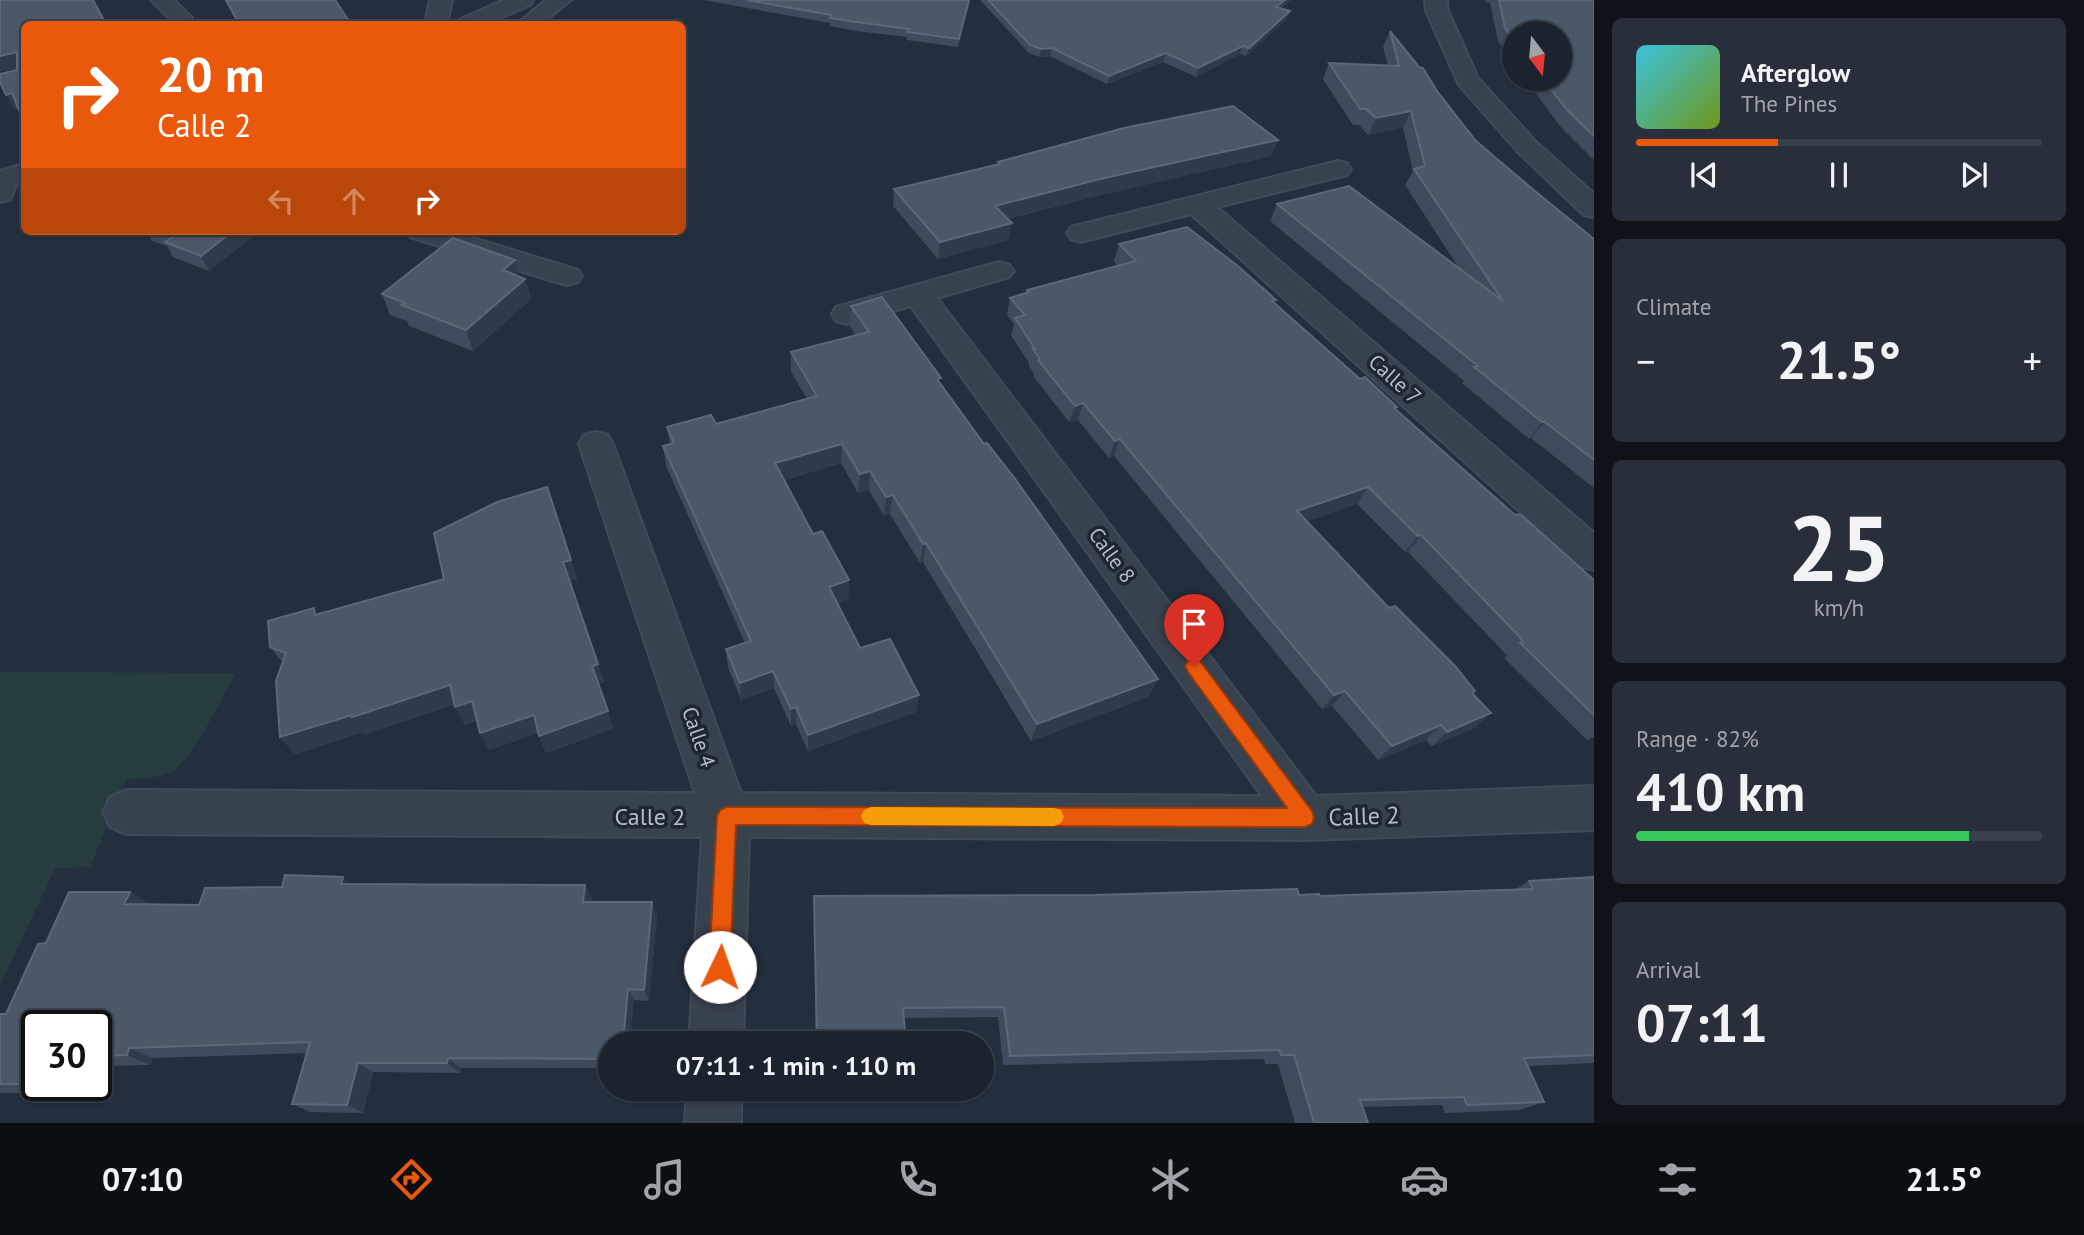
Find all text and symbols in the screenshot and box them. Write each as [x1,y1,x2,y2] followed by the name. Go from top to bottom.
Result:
[1502,21,1572,91] north arrow
[1502,21,1572,91] map controls
[157,42,264,106] text: 20 m
[42,49,133,140] icon: right
[1741,56,1850,89] text: Afterglow
[1741,89,1837,118] text: The Pines
[157,104,252,146] text: Calle 2
[1685,156,1723,194] icon: previous
[1820,156,1858,194] icon: pause
[1955,156,1993,194] icon: next
[262,182,300,220] icon: left
[335,182,373,220] icon: ahead
[408,182,446,220] icon: right
[1636,292,1711,321] text: Climate
[1777,326,1901,393] text: 21.5°
[1636,336,1655,385] text: −
[2023,336,2042,385] text: +
[1363,348,1427,410] street label: Calle 7
[1787,488,1891,606] text: 25
[1083,522,1141,588] street label: Calle 8
[1814,593,1864,622] text: km/h
[1164,594,1224,666] pin
[1175,605,1213,643] icon: arrive
[676,703,722,771] street label: Calle 4
[1636,724,1759,753] text: Range · 82%
[1636,758,1805,825] text: 410 km
[1328,799,1400,833] street label: Calle 2
[615,801,685,832] street label: Calle 2
[683,930,757,1004] position arrow
[1636,955,1700,984] text: Arrival
[1636,989,1768,1056] text: 07:11
[21,1010,112,1101] speed limit sign: 30
[676,1049,916,1082] text: 07:11 · 1 min · 110 m
[387,1155,436,1204] icon: directions
[640,1155,689,1204] icon: music
[893,1155,942,1204] icon: phone
[1146,1155,1195,1204] icon: climate
[1400,1155,1449,1204] icon: car
[1653,1155,1702,1204] icon: filters
[102,1158,183,1200] text: 07:10
[1906,1158,1982,1200] text: 21.5°

